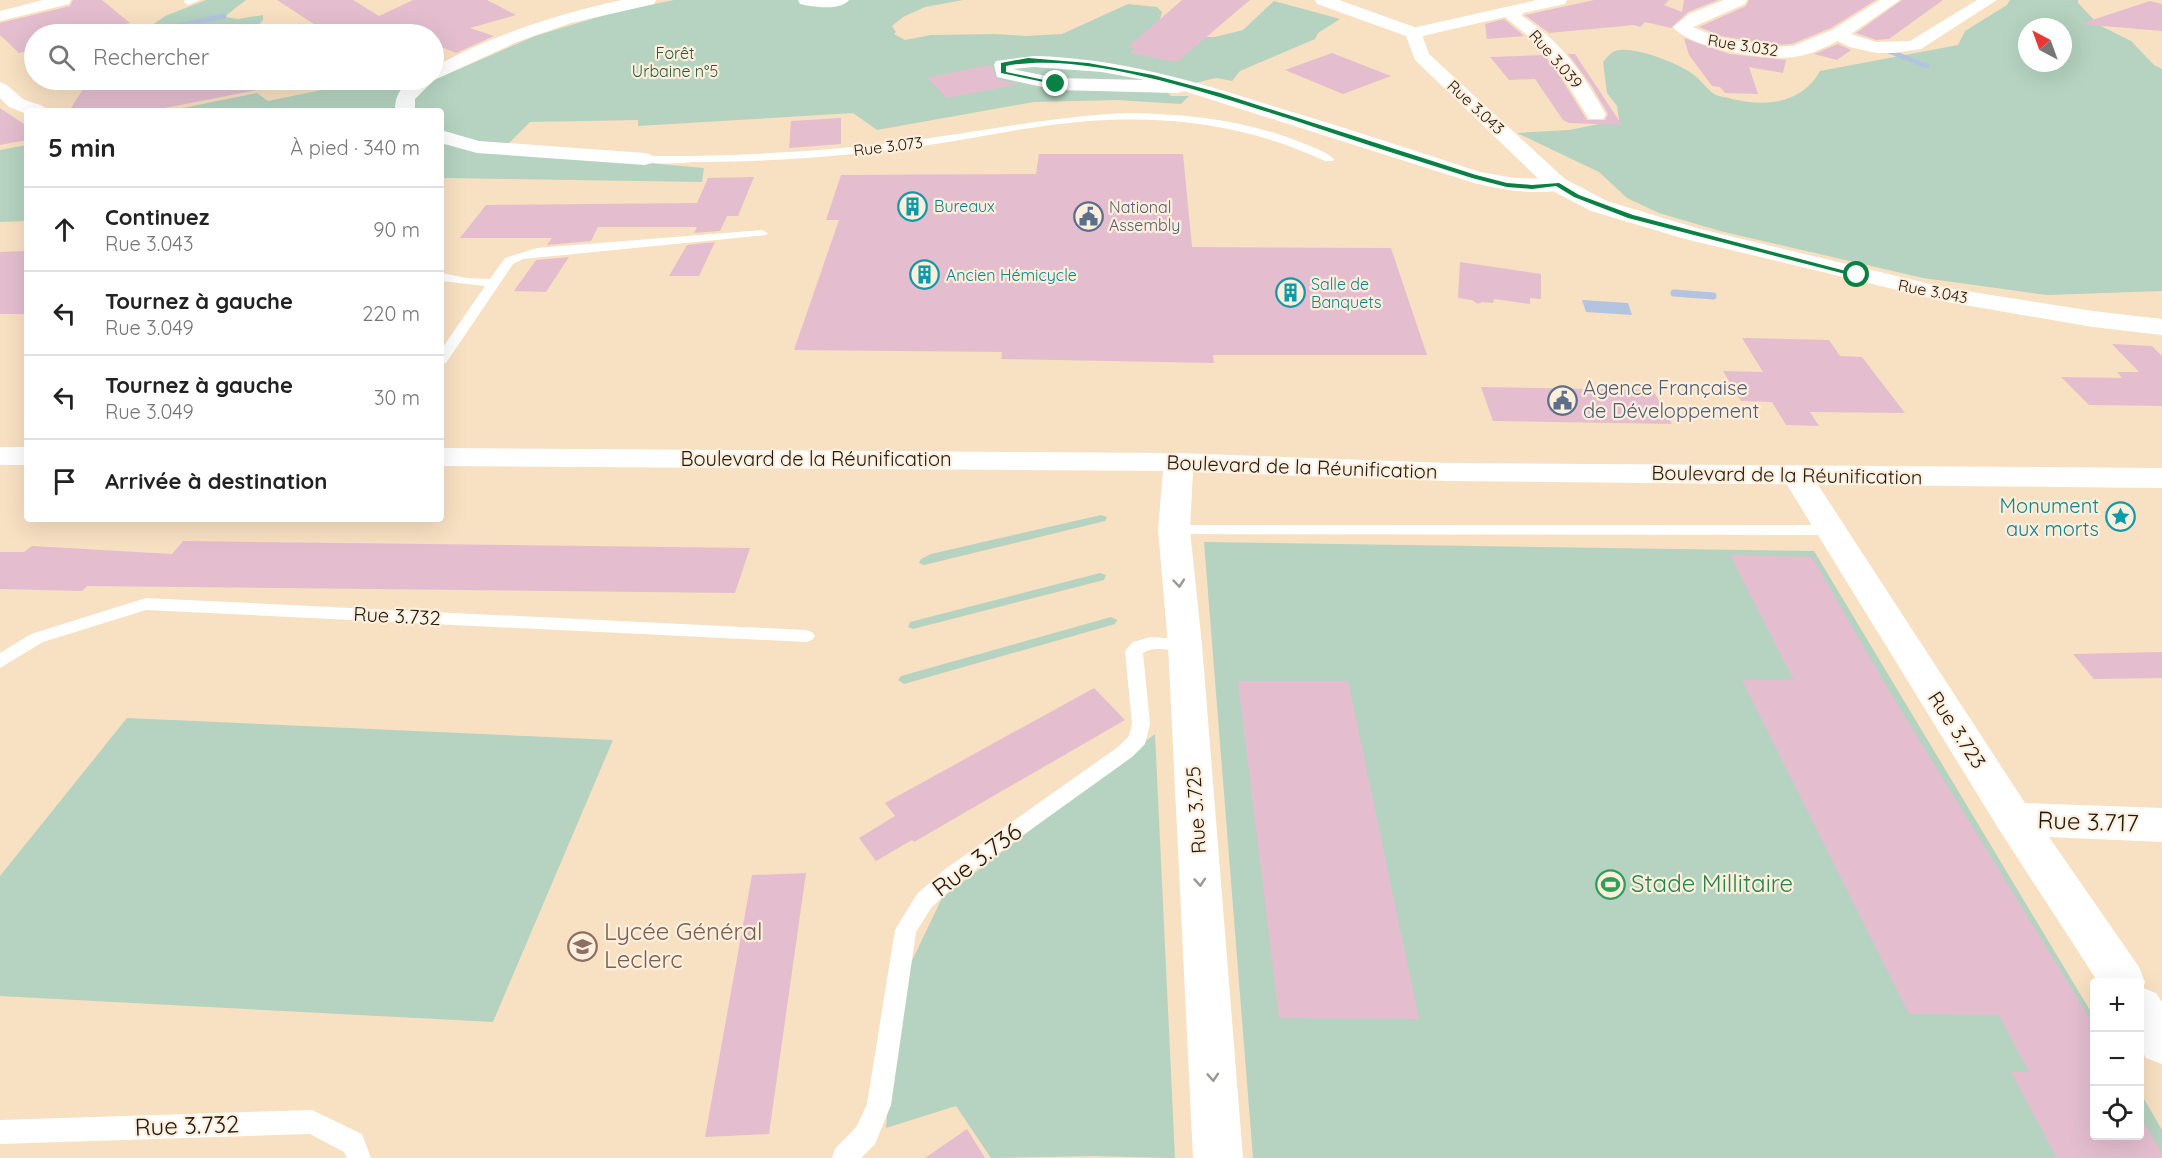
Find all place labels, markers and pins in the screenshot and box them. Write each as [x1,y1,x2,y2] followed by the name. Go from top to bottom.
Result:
[897,190,929,222] building icon: Bureaux
[934,196,995,216] place label: Bureaux
[1109,197,1180,235] place label: National Assembly
[1072,200,1104,232] public building icon: National Assembly
[909,259,941,291] building icon: Ancien Hémicycle
[946,265,1077,285] place label: Ancien Hémicycle
[1311,274,1381,312] place label: Salle de Banquets
[1274,277,1306,309] building icon: Salle de Banquets
[1583,375,1760,423] place label: Agence Française de Développement
[1546,384,1578,416] public building icon: Agence Française de Développement
[2000,493,2099,541] place label: Monument aux morts
[2104,501,2136,533] place icon: Monument aux morts
[1594,868,1626,900] sports icon: Stade Millitaire
[1631,868,1793,898] place label: Stade Millitaire
[604,916,763,974] place label: Lycée Général Leclerc
[567,930,599,962] school or university icon: Lycée Général Leclerc

